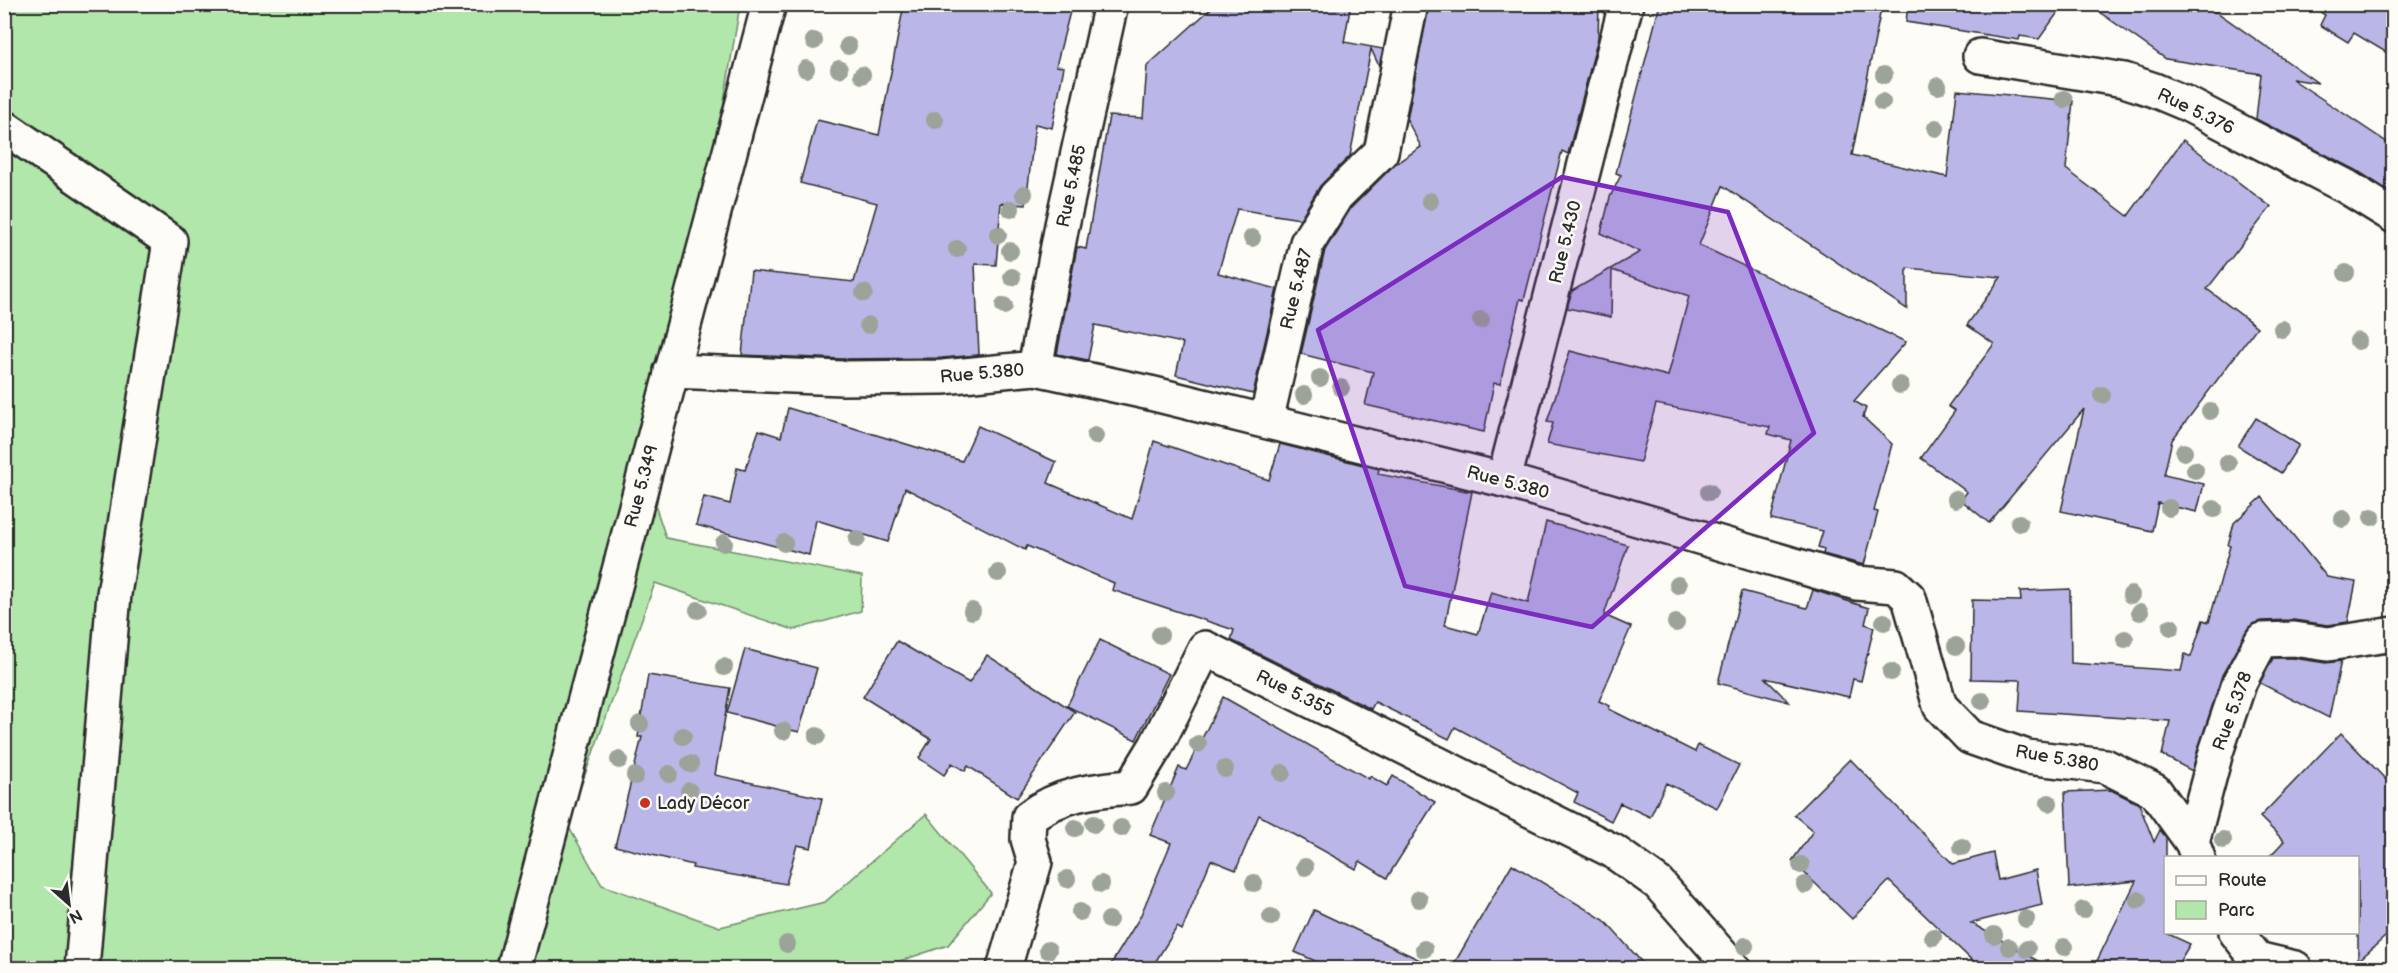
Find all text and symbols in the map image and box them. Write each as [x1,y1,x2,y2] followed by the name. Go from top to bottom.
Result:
[2154,84,2238,139] street label: Rue 5.376
[1052,143,1090,229] street label: Rue 5.485
[1545,198,1586,286] street label: Rue 5.430
[1276,246,1317,332] street label: Rue 5.487
[939,359,1025,388] street label: Rue 5.380
[620,443,663,530] street label: Rue 5.349
[1464,461,1551,504] street label: Rue 5.380
[1252,666,1337,721] street label: Rue 5.355
[2208,669,2256,754] street label: Rue 5.378
[2014,741,2100,776] street label: Rue 5.380
[657,793,750,814] place label: Lady Décor
[638,796,652,810] marker: Lady Décor
[2164,856,2359,934] legend
[2218,870,2267,891] text: Route
[39,874,99,934] north arrow
[2218,900,2255,921] text: Parc
[66,905,85,927] text: N

